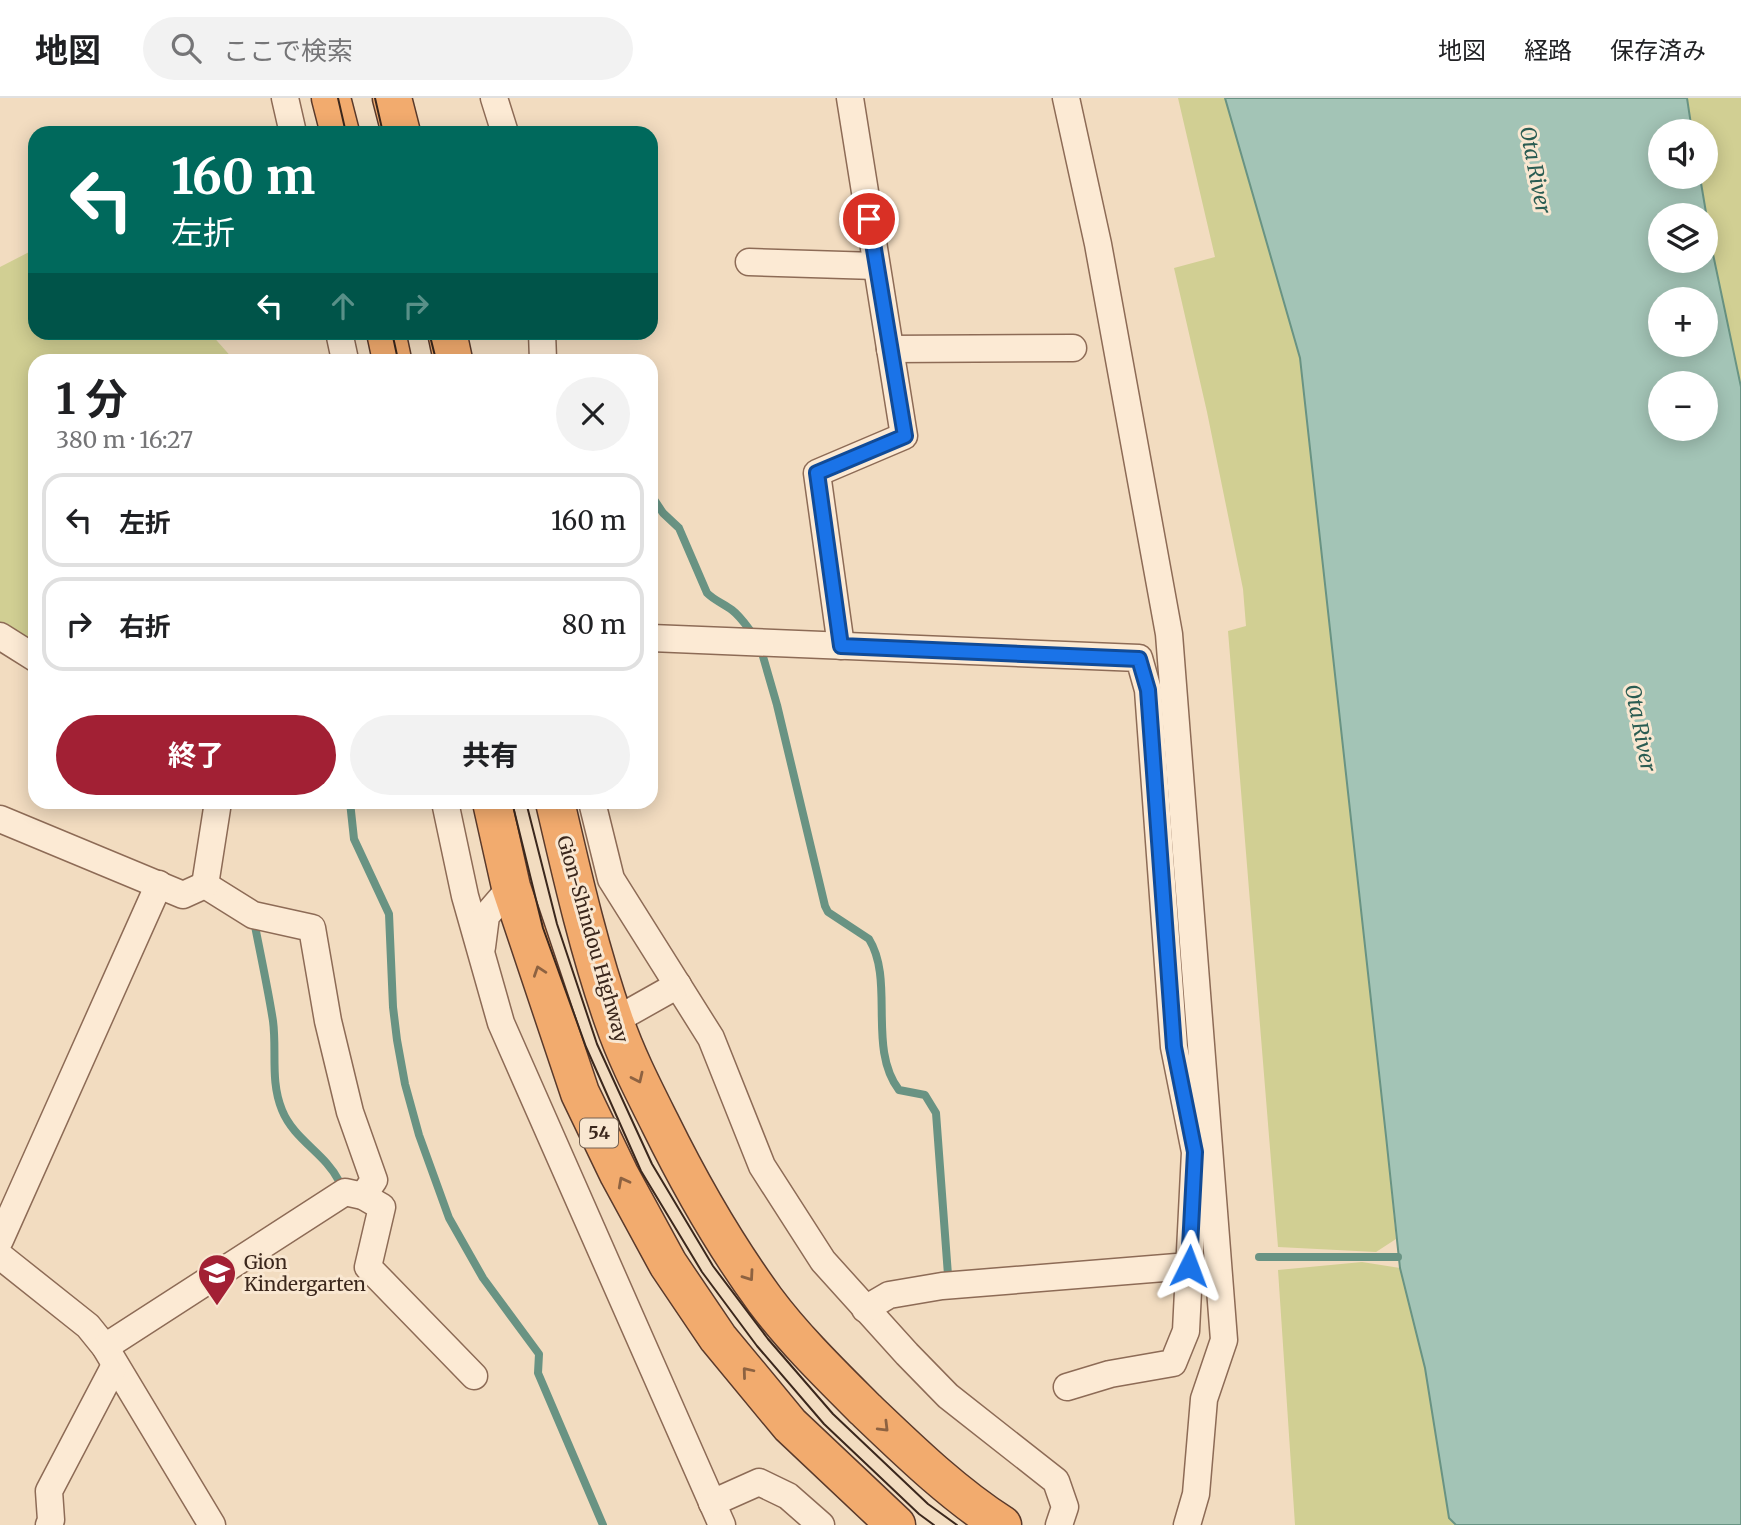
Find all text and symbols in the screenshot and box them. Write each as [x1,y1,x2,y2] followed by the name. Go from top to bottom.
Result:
[143,17,633,80] search box
[167,29,205,67] icon: search
[35,30,101,71] text: 地図
[223,34,353,67] text: ここで検索
[1438,35,1486,66] text: 地図
[1524,35,1572,66] text: 経路
[1610,35,1706,66] text: 保存済み
[1648,119,1718,441] map controls
[1648,119,1718,189] button: sound
[1514,124,1557,216] water label: Ota River
[171,146,315,207] text: 160 m
[56,154,147,245] icon: left
[839,189,899,249] pin
[850,200,888,238] icon: arrive
[1648,203,1718,273] button: layers
[171,213,235,253] text: 左折
[251,287,289,325] icon: left
[324,287,362,325] icon: ahead
[397,287,435,325] icon: right
[1648,287,1718,357] button: +
[1648,371,1718,441] button: −
[56,373,127,425] text: 1 分
[556,377,630,451] button: close
[56,425,193,454] text: 380 m · 16:27
[60,501,98,539] icon: left
[551,504,626,537] text: 160 m
[119,506,171,539] text: 左折
[60,605,98,643] icon: right
[562,608,626,641] text: 80 m
[119,610,171,643] text: 右折
[1619,682,1662,774] water label: Ota River
[56,715,336,795] button: 終了
[350,715,630,795] button: 共有
[552,833,634,1045] street label: Gion-Shindou Highway
[533,965,547,978] one-way arrow
[629,1071,643,1083] one-way arrow
[580,1118,618,1148] road number: 54
[618,1177,631,1189] one-way arrow
[1152,1229,1226,1303] position arrow
[244,1250,366,1296] place label: Gion Kindergarten
[196,1252,238,1307] school or university icon: Gion Kindergarten
[741,1268,753,1281] one-way arrow
[742,1368,755,1380] one-way arrow
[876,1419,889,1432] one-way arrow

